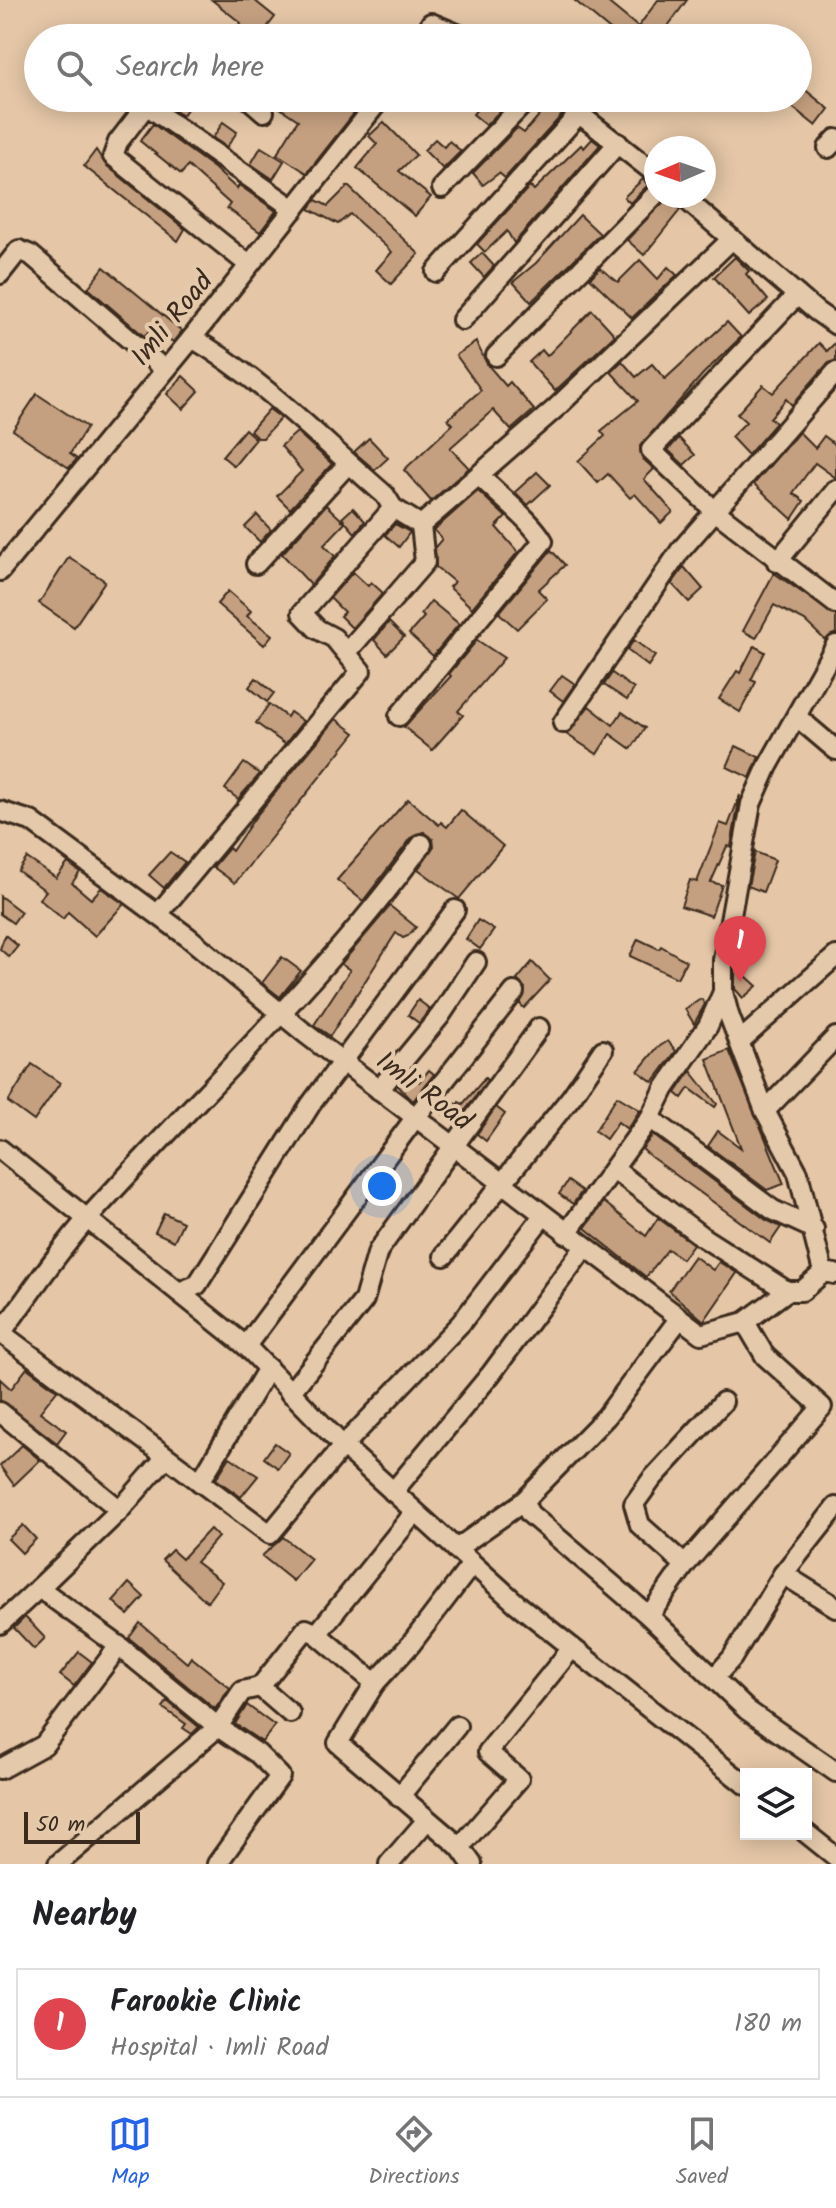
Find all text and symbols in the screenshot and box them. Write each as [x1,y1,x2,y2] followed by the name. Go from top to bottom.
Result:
[24,24,812,112] search box
[116,44,264,92] text: Search here
[52,46,96,90] icon: search
[644,136,716,208] north arrow
[120,261,226,377] street label: Imli Road
[714,916,766,982] pin: 1
[365,1040,483,1144] street label: Imli Road
[362,1166,402,1206] your location
[740,1768,812,1840] map controls
[740,1768,812,1840] button: layers
[24,1808,140,1844] scale bar
[36,1808,85,1843] text: 50 m
[32,1889,137,1943] text: Nearby
[110,1979,302,2027] text: Farookie Clinic
[56,2003,64,2045] text: 1
[734,2003,802,2045] text: 180 m
[110,2027,328,2069] text: Hospital · Imli Road
[108,2112,152,2195] tab: Map
[368,2112,460,2195] tab: Directions
[676,2112,728,2195] tab: Saved

